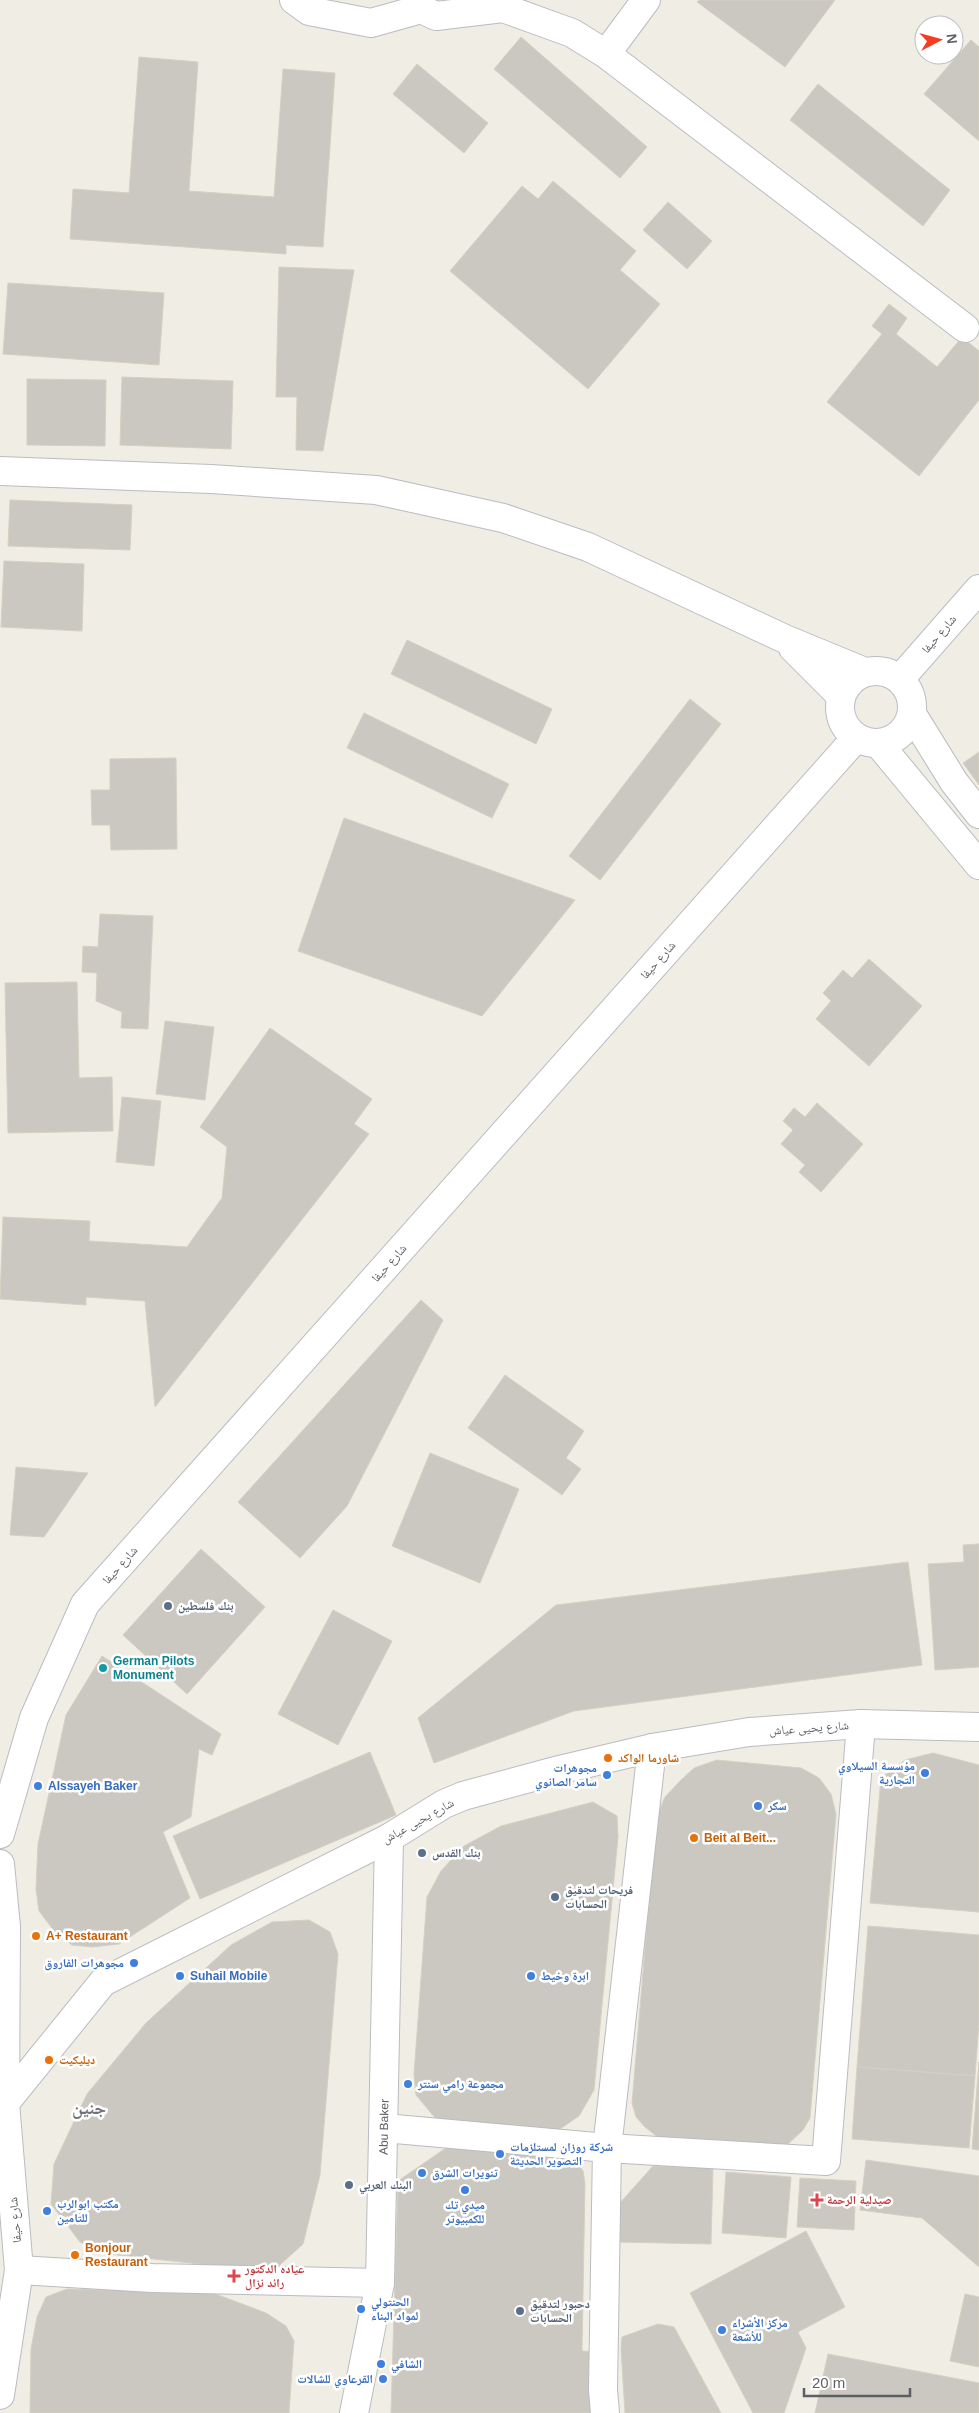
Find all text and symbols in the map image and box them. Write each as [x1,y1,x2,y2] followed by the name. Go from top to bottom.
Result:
[914,15,964,65] north arrow
[943,33,960,45] text: N
[919,612,960,657] street label: شارع حيفا
[637,938,679,982] street label: شارع حيفا
[368,1241,410,1285] street label: شارع حيفا
[99,1543,141,1587] street label: شارع حيفا
[178,1599,234,1614] place label: بنك فلسطين
[162,1600,174,1612] marker: بنك فلسطين
[113,1654,195,1682] place label: German Pilots Monument
[97,1662,109,1674] marker: German Pilots Monument
[769,1718,849,1739] street label: شارع يحيى عياش
[618,1751,679,1765] place label: شاورما الواكد
[602,1752,614,1764] marker: شاورما الواكد
[838,1759,915,1787] place label: مؤسسة السيلاوي التجارية
[535,1761,597,1792] place label: مجوهرات سامر الصانوي
[919,1767,931,1779] marker: مؤسسة السيلاوي التجارية
[601,1769,613,1781] marker: مجوهرات سامر الصانوي
[48,1779,138,1793] place label: Alssayeh Baker
[32,1780,44,1792] marker: Alssayeh Baker
[380,1796,457,1847] street label: شارع يحيى عياش
[767,1799,787,1813] place label: سكر
[752,1800,764,1812] marker: سكر
[704,1831,776,1845] place label: Beit al Beit...
[688,1832,700,1844] marker: Beit al Beit...
[432,1846,481,1861] place label: بنك القدس
[416,1847,428,1859] marker: بنك القدس
[565,1883,633,1911] place label: فريحات لتدقيق الحسابات
[549,1891,561,1903] marker: فريحات لتدقيق الحسابات
[46,1929,128,1943] place label: A+ Restaurant
[30,1930,42,1942] marker: A+ Restaurant
[45,1956,124,1971] place label: مجوهرات الفاروق
[128,1957,140,1969] marker: مجوهرات الفاروق
[190,1969,268,1983] place label: Suhail Mobile
[541,1969,589,1983] place label: ابرة وخيط
[174,1970,186,1982] marker: Suhail Mobile
[525,1970,537,1982] marker: ابرة وخيط
[59,2053,95,2067] place label: ديليكيت
[43,2054,55,2066] marker: ديليكيت
[417,2077,504,2094] place label: مجموعة رامي سنتر
[402,2078,414,2090] marker: مجموعة رامي سنتر
[72,2098,106,2119] district label: جنين
[377,2099,391,2155] street label: Abu Baker
[510,2140,613,2168] place label: شركة روزان لمستلزمات التصوير الحديثة
[494,2148,506,2160] marker: شركة روزان لمستلزمات التصوير الحديثة
[432,2166,498,2181] place label: تنويرات الشرق
[416,2167,428,2179] marker: تنويرات الشرق
[359,2178,412,2195] place label: البنك العربي
[343,2179,355,2191] marker: البنك العربي
[459,2184,471,2196] marker: ميدي تك للكمبيوتر
[827,2193,892,2207] place label: صيدلية الرحمة
[811,2194,823,2206] marker: صيدلية الرحمة
[6,2196,25,2243] street label: شارع حيفا
[57,2197,119,2226] place label: مكتب ابوالرب للتامين
[445,2198,485,2226] place label: ميدي تك للكمبيوتر
[41,2205,53,2217] marker: مكتب ابوالرب للتامين
[85,2241,148,2269] place label: Bonjour Restaurant
[69,2249,81,2261] marker: Bonjour Restaurant
[244,2262,304,2291] place label: عياده الدكتور رائد نزال
[227,2269,241,2283] marker: عياده الدكتور رائد نزال
[371,2295,418,2323] place label: الحنتولي لمواد البناء
[530,2297,590,2325] place label: دحبور لتدقيق الحسابات
[355,2303,367,2315] marker: الحنتولي لمواد البناء
[514,2305,526,2317] marker: دحبور لتدقيق الحسابات
[732,2316,788,2344] place label: مركز الأشراء للأشعة
[716,2324,728,2336] marker: مركز الأشراء للأشعة
[391,2357,422,2374] place label: الشافي
[375,2358,387,2370] marker: الشافي
[804,2366,910,2398] scale bar
[297,2372,373,2389] place label: القرعاوي للشالات
[377,2373,389,2385] marker: القرعاوي للشالات
[812,2374,845,2391] text: 20 m

